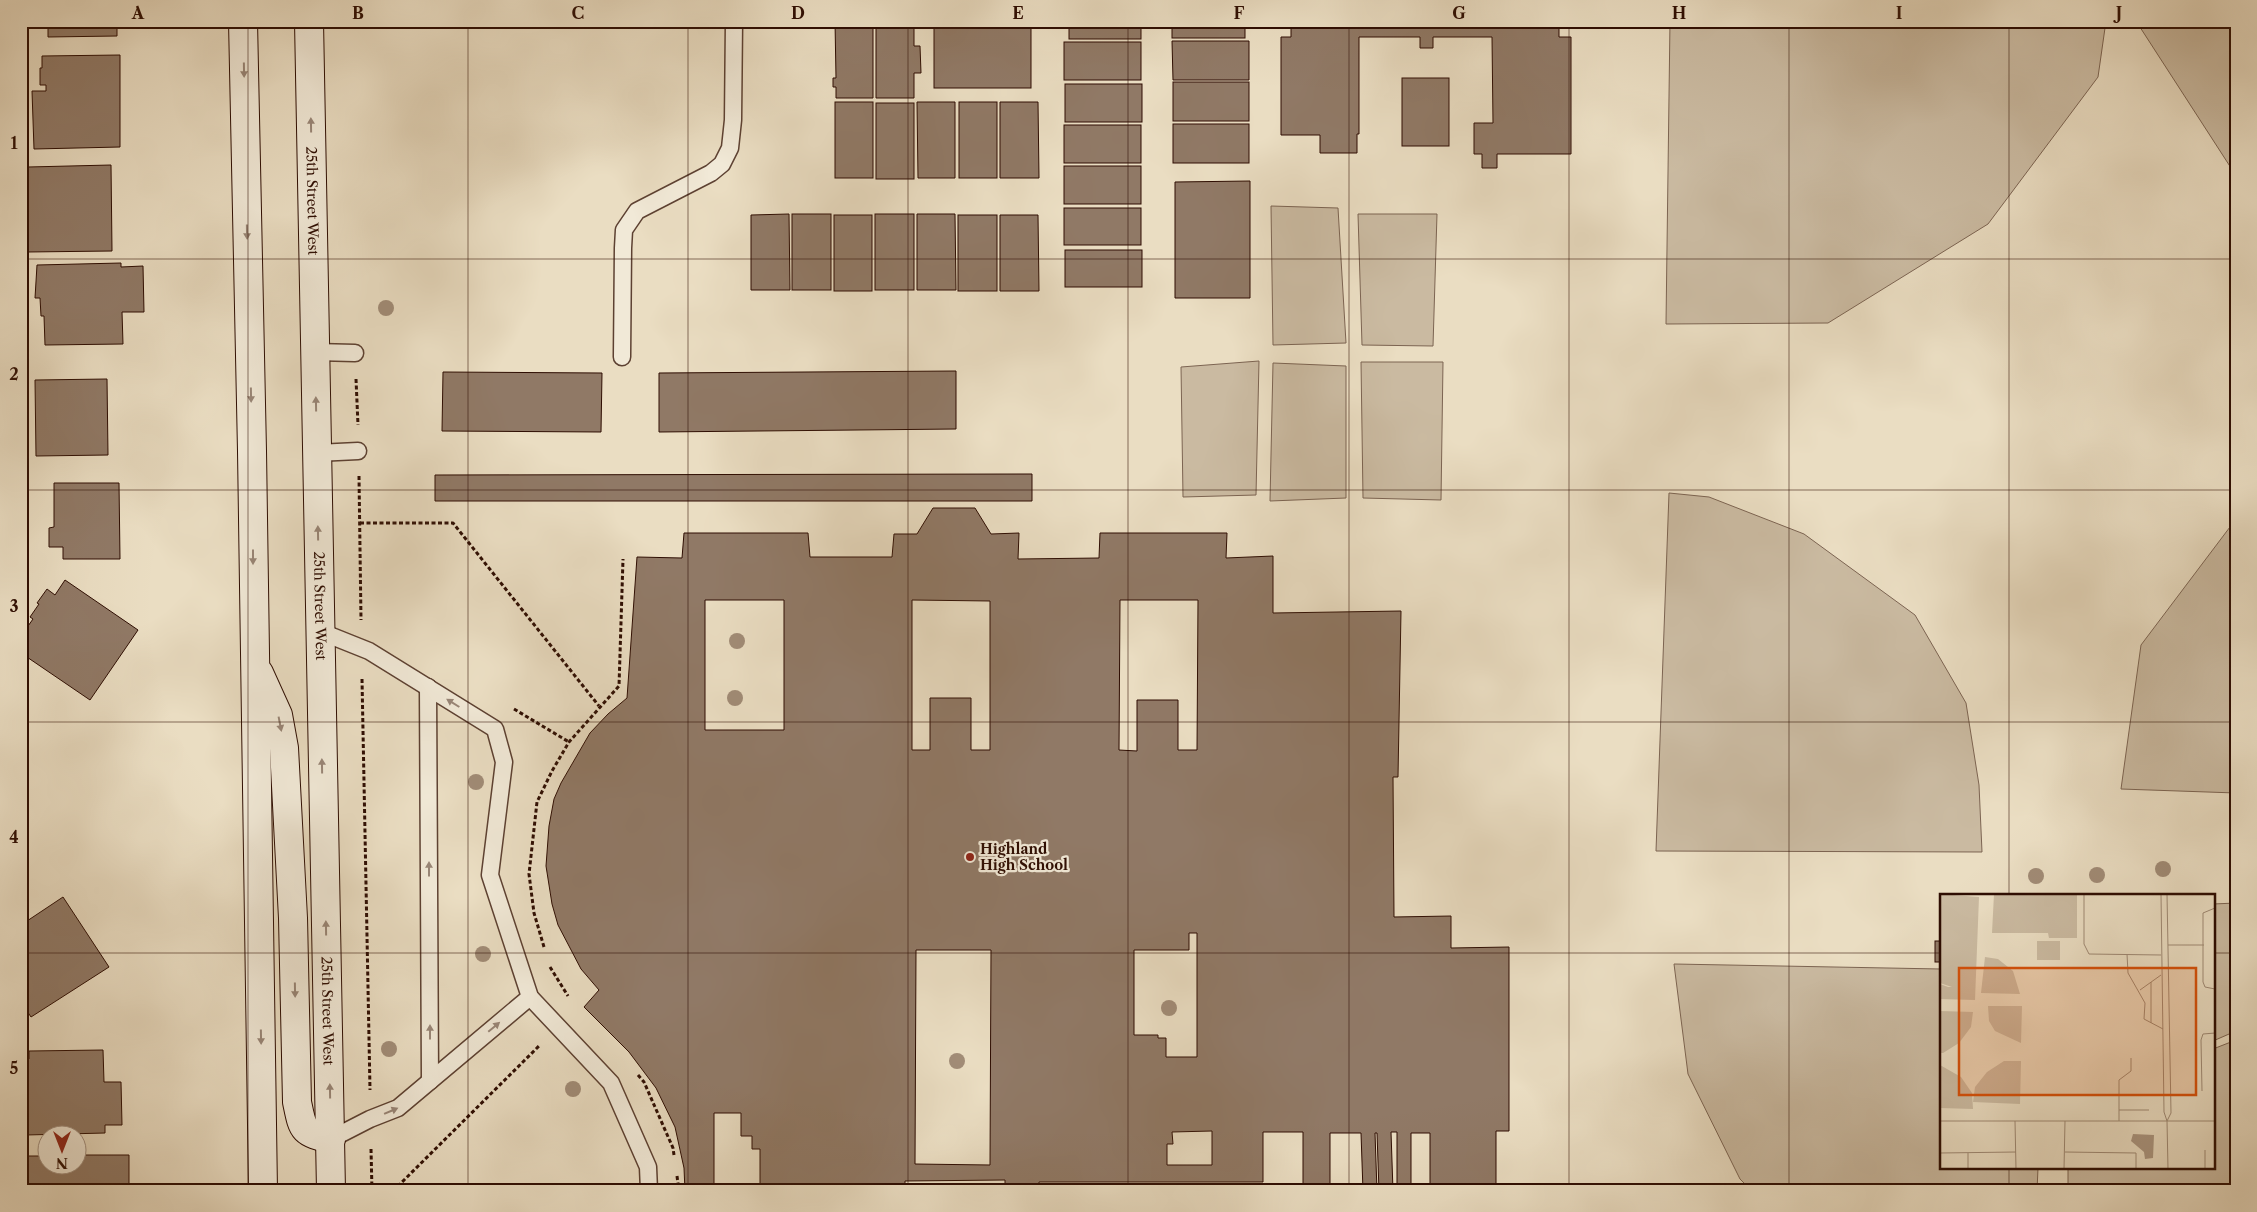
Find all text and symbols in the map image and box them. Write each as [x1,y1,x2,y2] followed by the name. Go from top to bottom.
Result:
[131,3,145,23] text: A
[352,3,364,23] text: B
[572,3,584,23] text: C
[791,3,805,23] text: D
[1012,3,1024,23] text: E
[1234,3,1245,23] text: F
[1452,3,1466,23] text: G
[1672,3,1686,23] text: H
[1896,3,1903,23] text: I
[2113,3,2122,23] text: J
[241,62,249,78] one-way arrow
[307,116,315,132] one-way arrow
[10,133,18,153] text: 1
[302,146,322,256] street label: 25th Street West
[244,225,252,241] one-way arrow
[9,364,19,384] text: 2
[247,387,255,403] one-way arrow
[311,396,319,412] one-way arrow
[314,525,322,541] one-way arrow
[249,550,257,566] one-way arrow
[310,551,330,661] street label: 25th Street West
[9,596,19,616] text: 3
[447,698,460,708] one-way arrow
[276,716,284,732] one-way arrow
[318,757,326,773] one-way arrow
[9,827,19,847] text: 4
[980,840,1068,874] place label: Highland High School
[964,851,976,863] marker: Highland High School
[425,861,433,877] one-way arrow
[1940,894,2214,1170] inset map
[322,920,330,936] one-way arrow
[318,956,338,1066] street label: 25th Street West
[291,983,299,999] one-way arrow
[487,1021,500,1032] one-way arrow
[426,1024,434,1040] one-way arrow
[257,1029,265,1045] one-way arrow
[10,1058,19,1078] text: 5
[326,1082,334,1098] one-way arrow
[384,1106,398,1114] one-way arrow
[38,1124,88,1174] north arrow
[56,1154,68,1172] text: N

